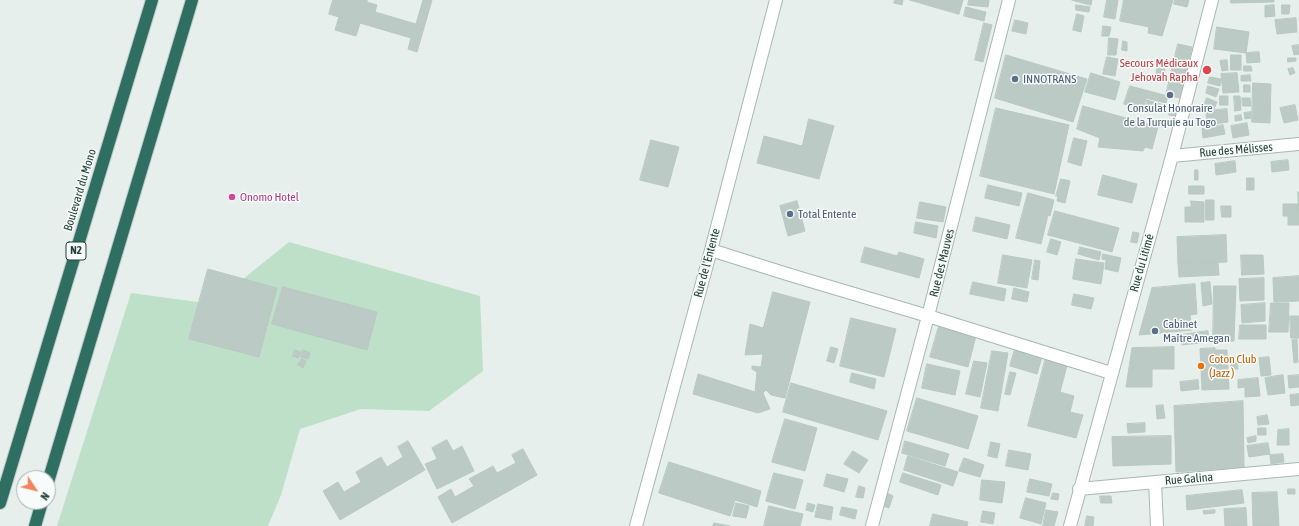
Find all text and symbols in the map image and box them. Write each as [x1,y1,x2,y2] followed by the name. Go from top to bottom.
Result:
[1120,56,1198,84] place label: Secours Médicaux Jehovah Rapha
[1201,64,1213,76] marker: Secours Médicaux Jehovah Rapha
[1023,72,1076,86] place label: INNOTRANS
[1010,74,1020,84] marker: INNOTRANS
[1165,90,1175,100] marker: Consulat Honoraire de la Turquie au Togo
[1124,101,1216,129] place label: Consulat Honoraire de la Turquie au Togo
[1199,140,1273,160] street label: Rue des Mélisses
[61,147,99,233] street label: Boulevard du Mono
[240,190,299,204] place label: Onomo Hotel
[227,192,237,202] marker: Onomo Hotel
[798,207,856,221] place label: Total Entente
[785,209,795,219] marker: Total Entente
[691,227,723,299] street label: Rue de l'Entente
[927,227,957,299] street label: Rue des Mauves
[1127,232,1157,294] street label: Rue du Litimé
[66,242,86,260] road number: N2
[1163,317,1230,345] place label: Cabinet Maître Amegan
[1150,326,1160,336] marker: Cabinet Maître Amegan
[1209,352,1257,380] place label: Coton Club (Jazz )
[1196,361,1206,371] marker: Coton Club (Jazz )
[16,470,56,510] north arrow
[1164,470,1214,488] street label: Rue Galina
[38,490,52,502] text: N

